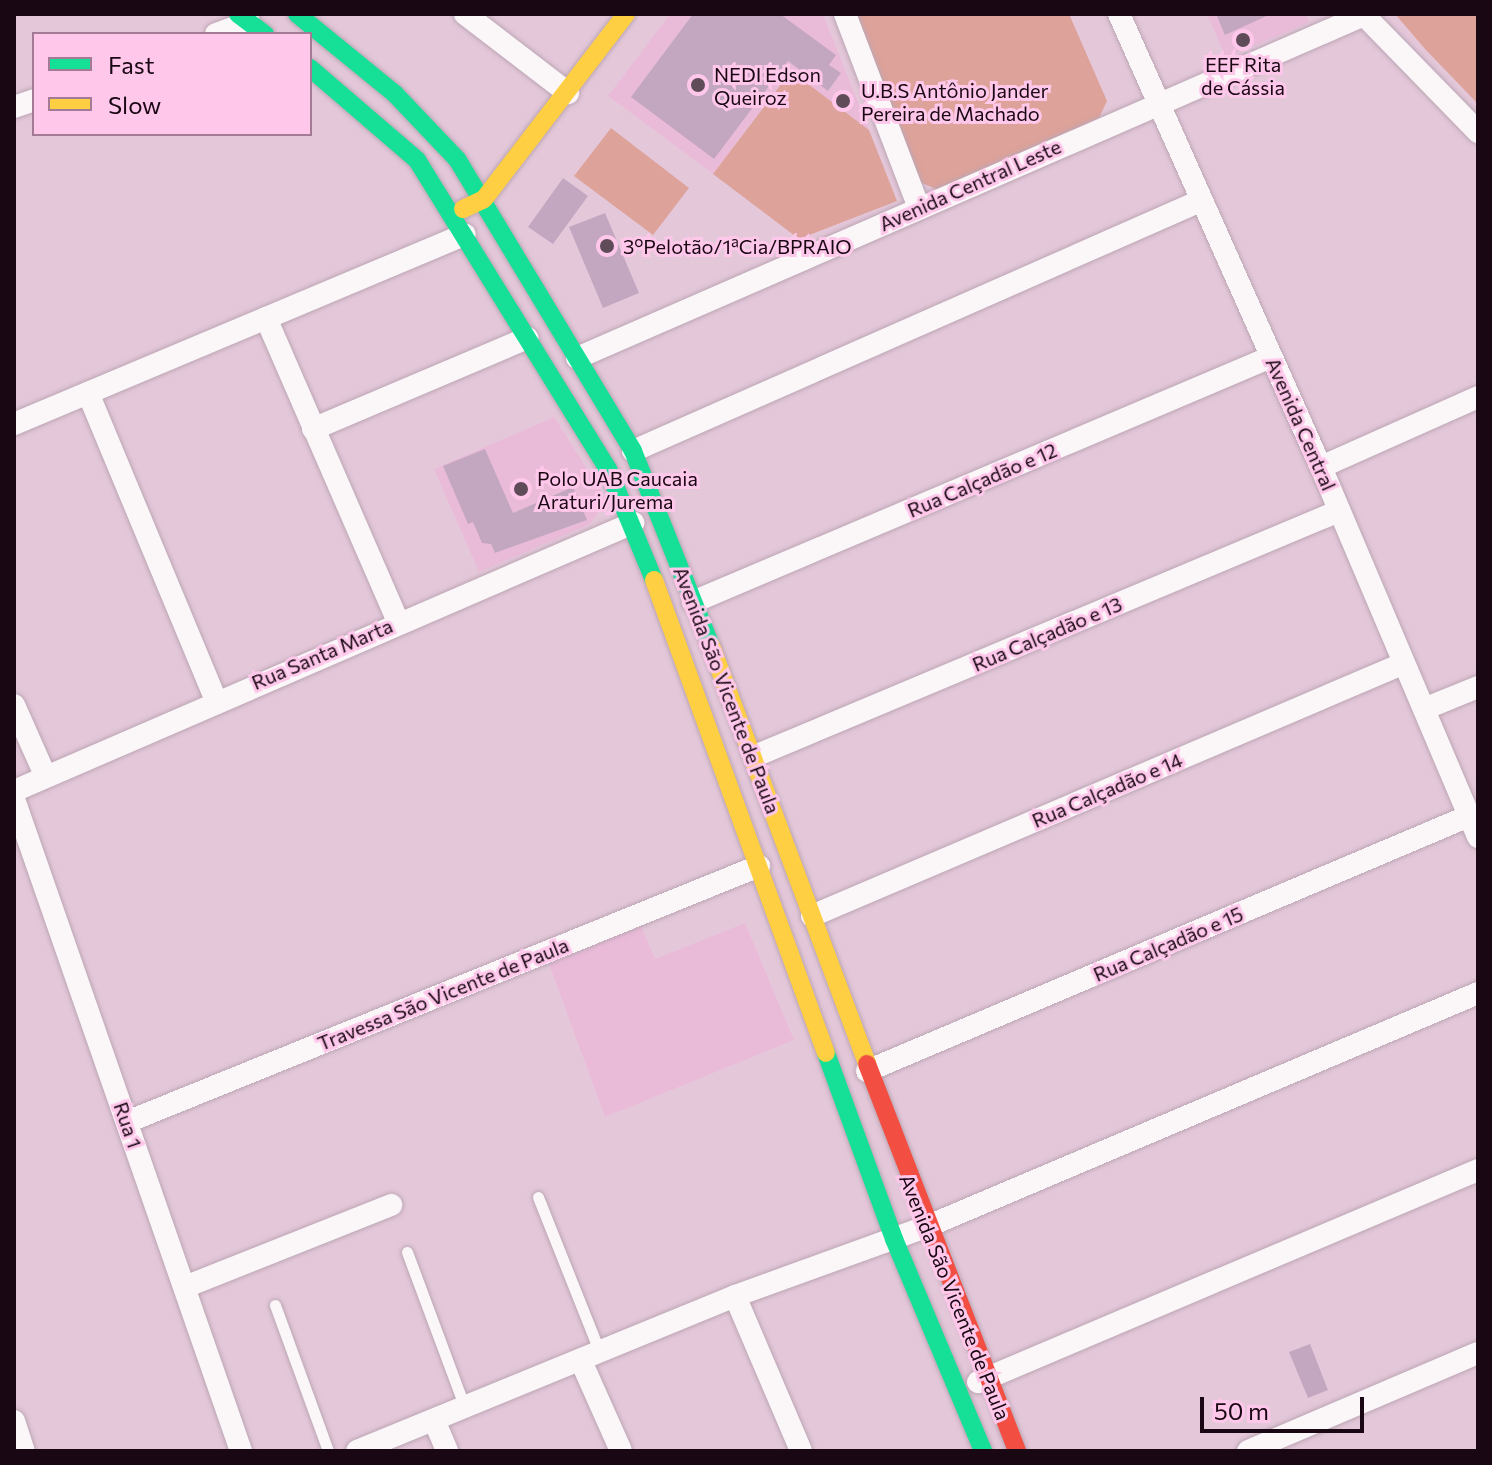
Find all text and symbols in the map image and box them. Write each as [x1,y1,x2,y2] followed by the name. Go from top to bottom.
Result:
[1234,31,1252,49] marker: EEF Rita de Cássia
[32,32,312,136] legend
[108,50,155,79] text: Fast
[1201,52,1285,99] place label: EEF Rita de Cássia
[714,62,821,109] place label: NEDI Edson Queiroz
[689,76,707,94] marker: NEDI Edson Queiroz
[861,78,1049,125] place label: U.B.S Antônio Jander Pereira de Machado
[108,90,161,119] text: Slow
[832,90,854,112] marker: U.B.S Antônio Jander Pereira de Machado
[875,134,1065,236] street label: Avenida Central Leste
[623,234,852,258] place label: 3ºPelotão/1ªCia/BPRAIO
[598,237,616,255] marker: 3ºPelotão/1ªCia/BPRAIO
[1261,354,1341,494] street label: Avenida Central
[904,438,1060,522] street label: Rua Calçadão e 12
[537,466,698,513] place label: Polo UAB Caucaia Araturi/Jurema
[512,480,530,498] marker: Polo UAB Caucaia Araturi/Jurema
[669,563,785,817] street label: Avenida São Vicente de Paula
[968,592,1126,676] street label: Rua Calçadão e 13
[248,613,396,695] street label: Rua Santa Marta
[1028,748,1186,832] street label: Rua Calçadão e 14
[1089,902,1247,986] street label: Rua Calçadão e 15
[314,933,572,1055] street label: Travessa São Vicente de Paula
[109,1099,147,1151] street label: Rua 1
[895,1171,1015,1423] street label: Avenida São Vicente de Paula
[1204,1381,1368,1431] scale bar
[1214,1396,1269,1425] text: 50 m

